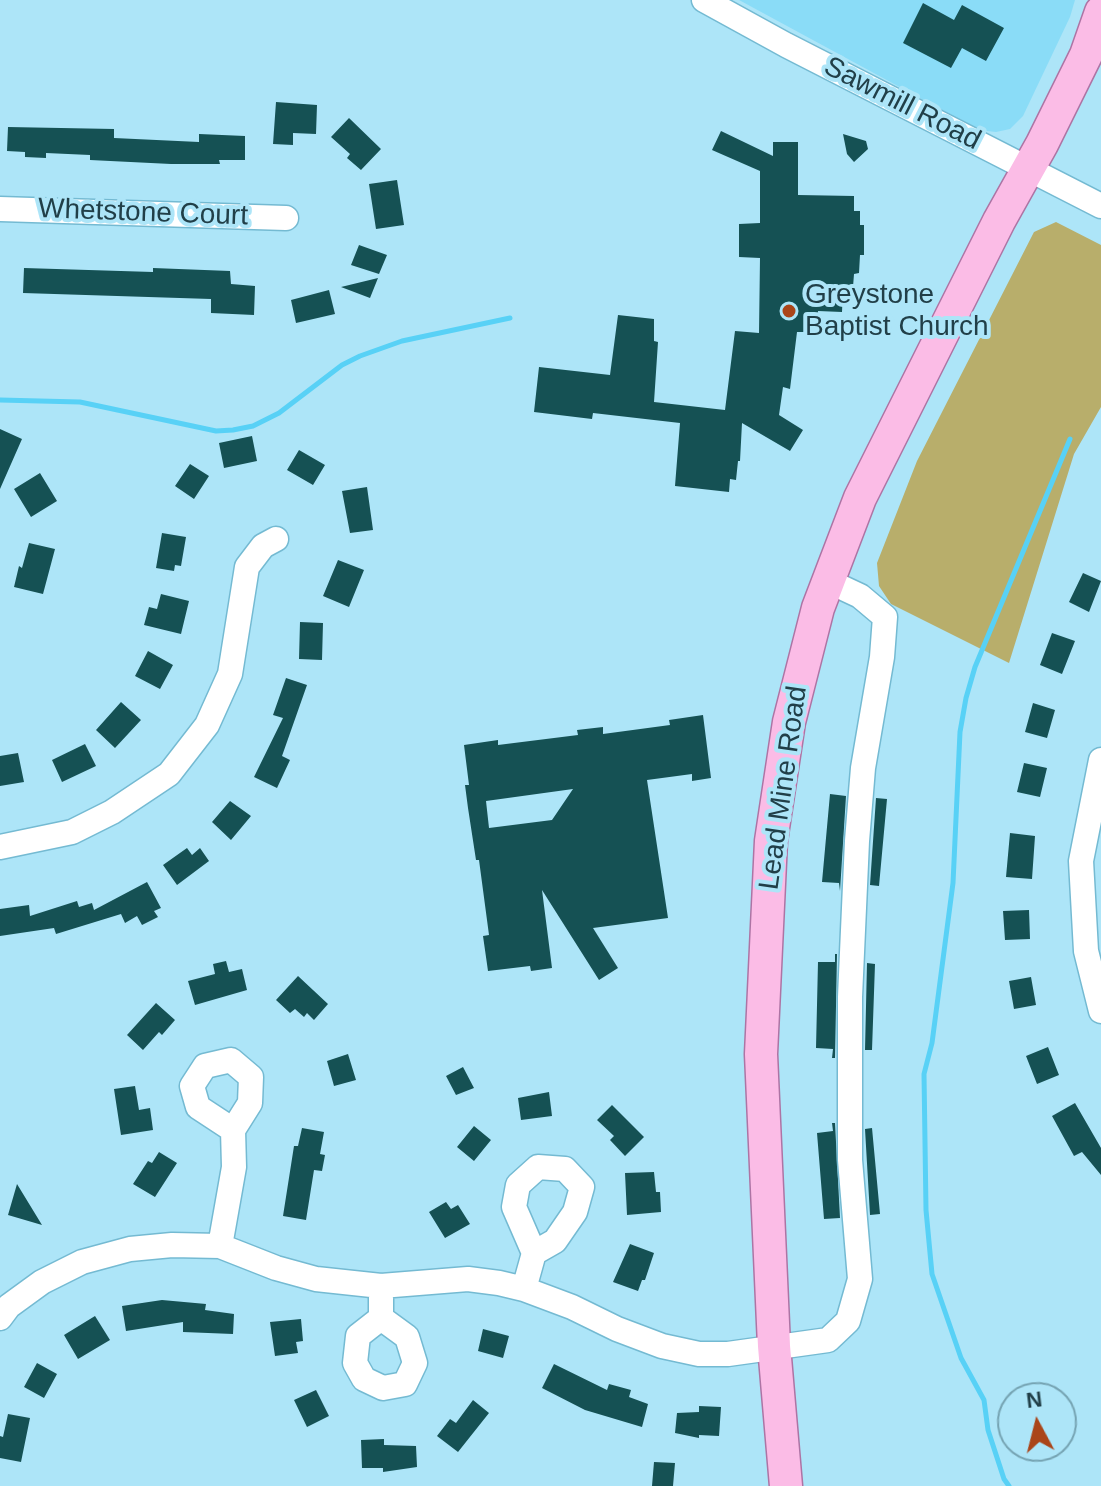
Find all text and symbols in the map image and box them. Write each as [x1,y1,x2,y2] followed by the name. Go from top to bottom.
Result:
[818,50,986,158] street label: Sawmill Road
[37,193,249,233] street label: Whetstone Court
[805,278,989,344] place label: Greystone Baptist Church
[780,302,798,320] marker: Greystone Baptist Church
[753,684,815,892] street label: Lead Mine Road
[997,1382,1077,1462] north arrow
[1025,1386,1044,1413] text: N

